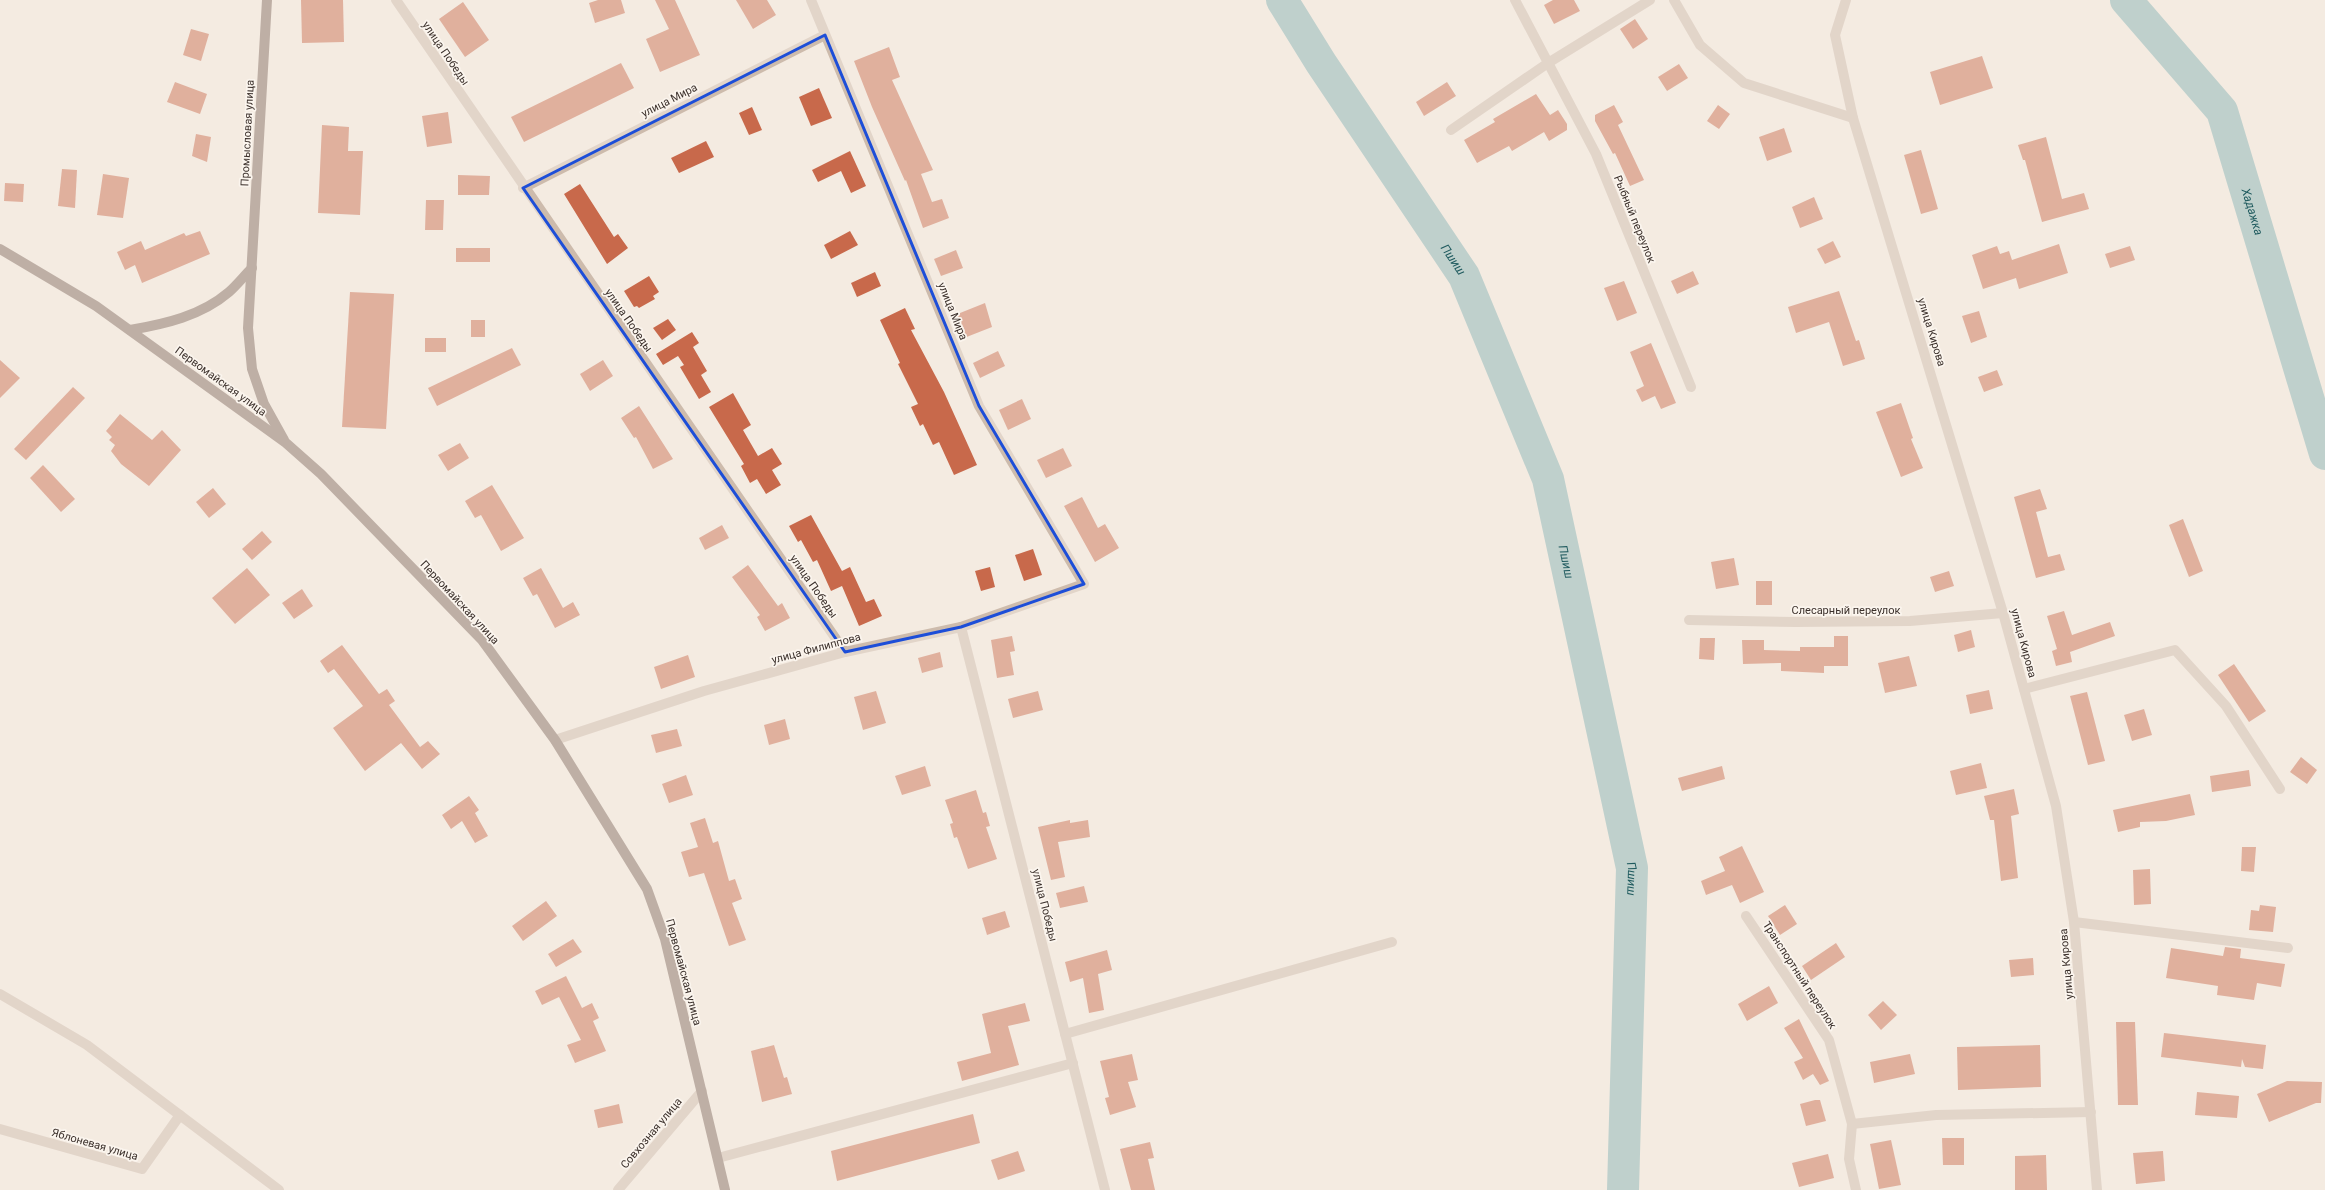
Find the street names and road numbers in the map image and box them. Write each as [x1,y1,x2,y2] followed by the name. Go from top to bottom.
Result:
[419,19,472,88] street label: улица Победы
[238,79,257,187] street label: Промысловая улица
[639,81,699,120] street label: улица Мира
[1611,174,1658,265] street label: Рыбный переулок
[935,280,970,342] street label: улица Мира
[602,286,655,354] street label: улица Победы
[1915,296,1948,368] street label: улица Кирова
[173,344,269,419] street label: Первомайская улица
[787,552,840,620] street label: улица Победы
[418,558,502,647] street label: Первомайская улица
[1792,604,1901,617] street label: Слесарный переулок
[2008,607,2039,679] street label: улица Кирова
[770,630,862,667] street label: улица Филиппова
[1029,868,1060,943] street label: улица Победы
[663,918,704,1027] street label: Первомайская улица
[1760,919,1839,1032] street label: Транспортный переулок
[2057,928,2076,1000] street label: улица Кирова
[618,1095,685,1171] street label: Совхозная улица
[50,1126,140,1163] street label: Яблоневая улица

